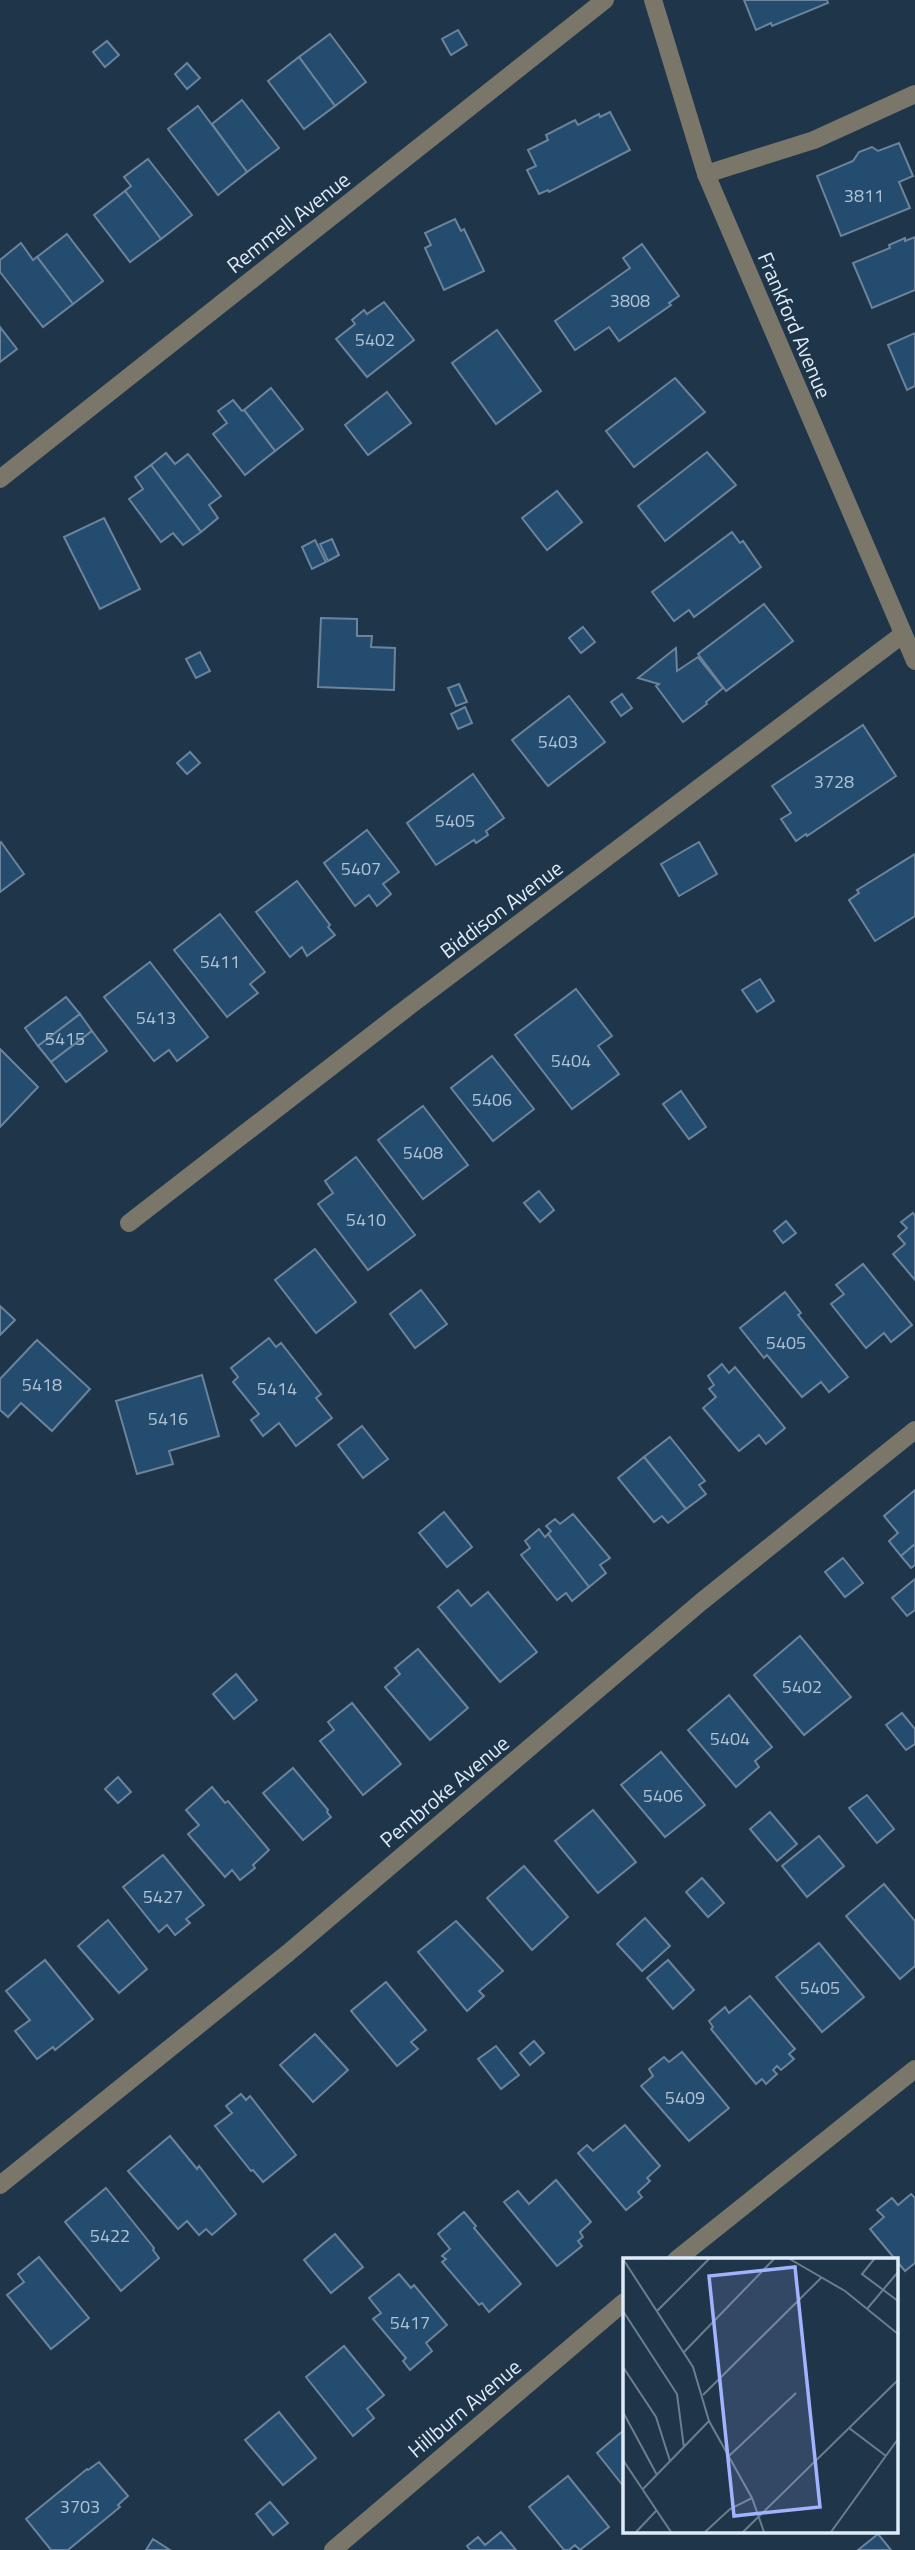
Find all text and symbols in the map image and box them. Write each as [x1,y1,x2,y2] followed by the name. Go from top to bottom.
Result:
[219,163,357,281] street label: Remmell Avenue
[844,182,884,209] house number: 3811
[750,247,840,403] street label: Frankford Avenue
[610,287,650,314] house number: 3808
[355,326,395,353] house number: 5402
[538,728,578,755] house number: 5403
[814,768,854,795] house number: 3728
[435,807,475,834] house number: 5405
[433,852,569,966] street label: Biddison Avenue
[341,855,381,882] house number: 5407
[200,948,240,975] house number: 5411
[136,1004,176,1031] house number: 5413
[45,1025,85,1052] house number: 5415
[551,1047,591,1074] house number: 5404
[472,1086,512,1113] house number: 5406
[403,1139,443,1166] house number: 5408
[346,1206,386,1233] house number: 5410
[766,1329,806,1356] house number: 5405
[22,1371,62,1398] house number: 5418
[257,1375,297,1402] house number: 5414
[148,1405,188,1432] house number: 5416
[782,1673,822,1700] house number: 5402
[710,1725,750,1752] house number: 5404
[372,1727,516,1855] street label: Pembroke Avenue
[643,1782,683,1809] house number: 5406
[143,1883,183,1910] house number: 5427
[800,1974,840,2001] house number: 5405
[665,2084,705,2111] house number: 5409
[90,2222,130,2249] house number: 5422
[623,2258,898,2532] inset map
[390,2309,430,2336] house number: 5417
[400,2351,528,2465] street label: Hillburn Avenue
[60,2493,100,2520] house number: 3703

